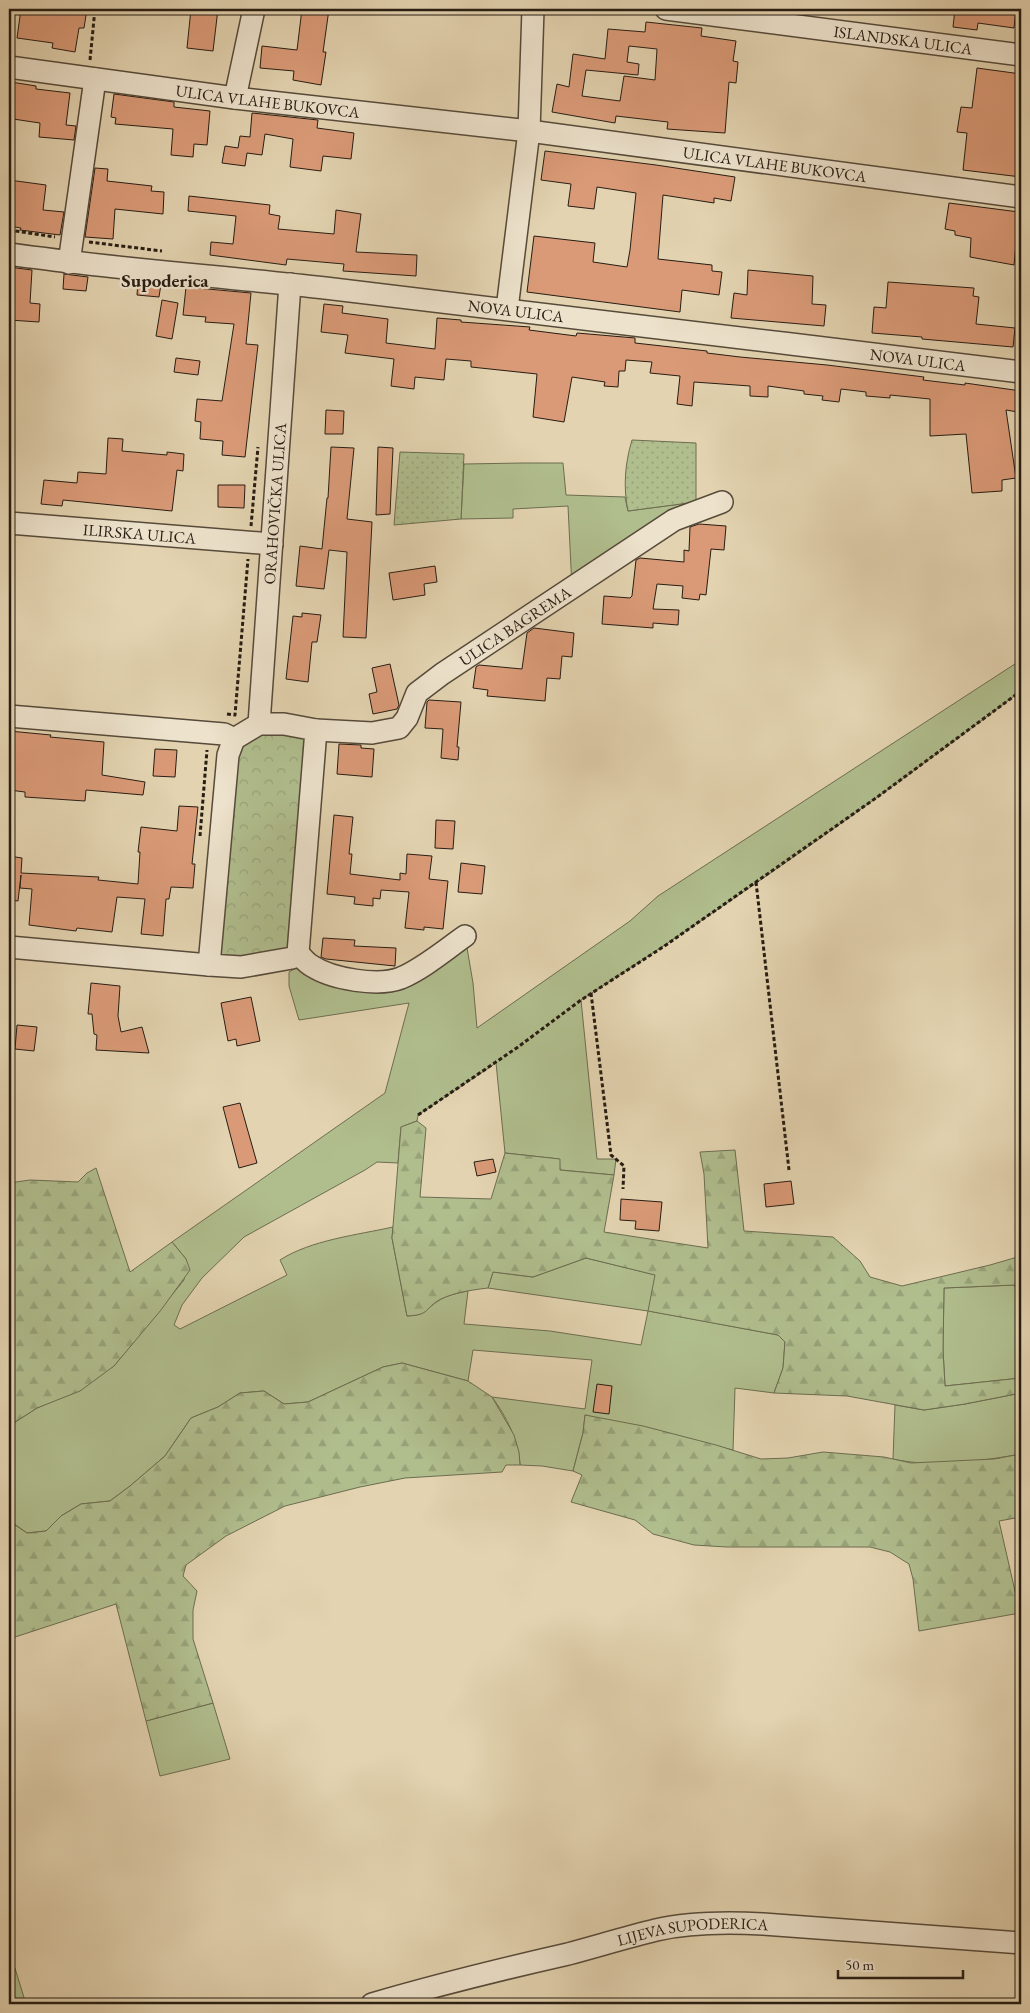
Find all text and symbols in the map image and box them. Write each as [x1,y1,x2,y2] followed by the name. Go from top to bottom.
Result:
[832,21,975,60] street label: ISLANDSKA ULICA
[174,80,362,123] street label: ULICA VLAHE BUKOVCA
[682,142,869,187] street label: ULICA VLAHE BUKOVCA
[121,268,209,293] district label: Supoderica
[467,295,566,327] street label: NOVA ULICA
[869,344,968,376] street label: NOVA ULICA
[259,421,291,585] street label: ORAHOVIČKA ULICA
[82,519,198,549] street label: ILIRSKA ULICA
[455,581,576,671] street label: ULICA BAGREMA
[615,1913,770,1951] street label: LIJEVA SUPODERICA
[838,1948,962,1980] scale bar
[845,1955,874,1974] text: 50 m

